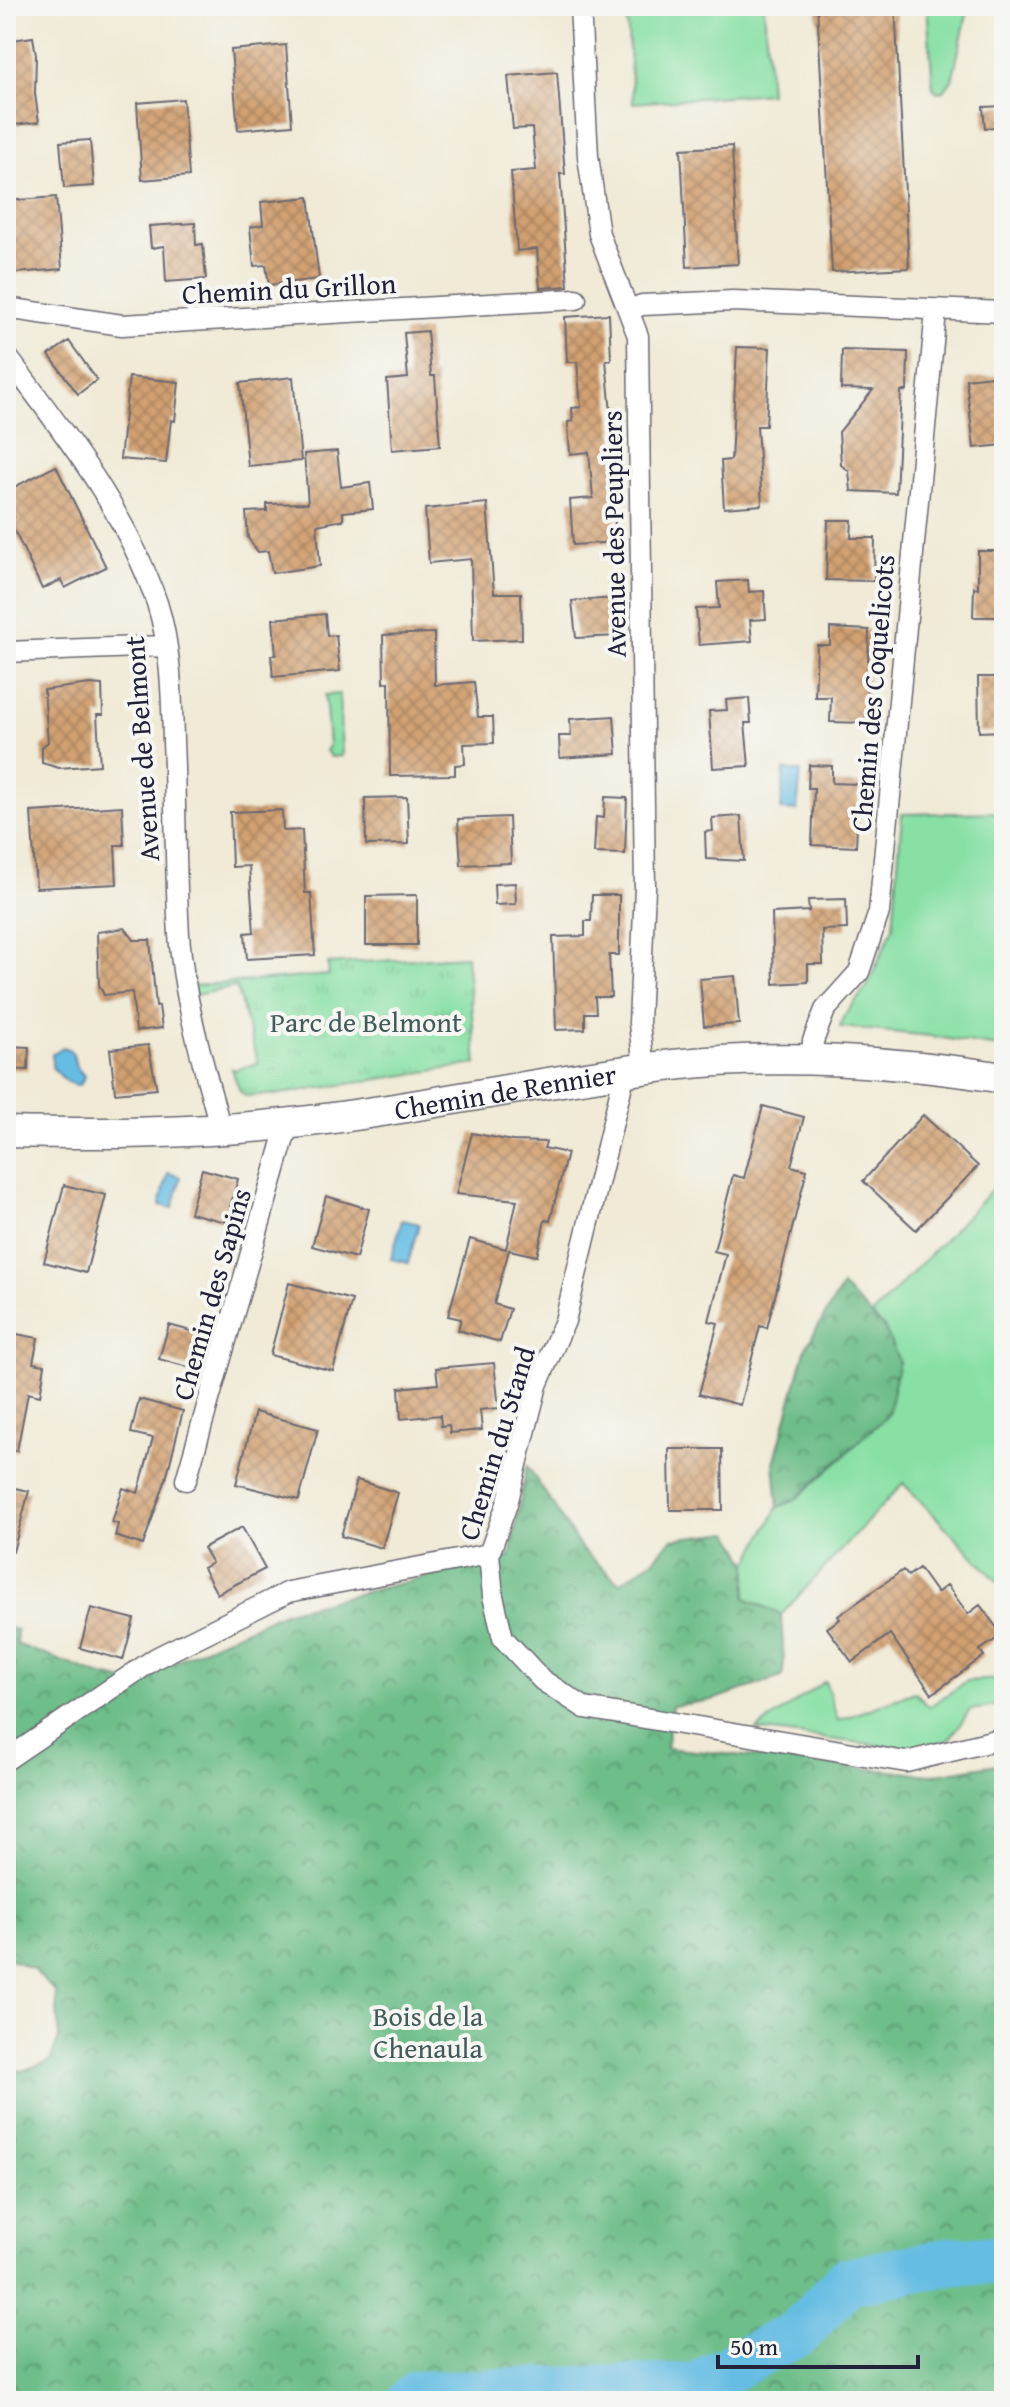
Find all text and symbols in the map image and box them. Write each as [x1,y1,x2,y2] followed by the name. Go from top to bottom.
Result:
[181,262,397,314] street label: Chemin du Grillon
[590,410,636,658] street label: Avenue des Peupliers
[839,553,905,833] street label: Chemin des Coquelicots
[113,635,169,863] street label: Avenue de Belmont
[270,1001,462,1042] park label: Parc de Belmont
[391,1052,619,1129] street label: Chemin de Rennier
[161,1183,261,1405] street label: Chemin des Sapins
[447,1341,545,1545] street label: Chemin du Stand
[373,1995,484,2068] park label: Bois de la Chenaula
[718,2319,918,2369] scale bar
[730,2329,778,2364] text: 50 m

